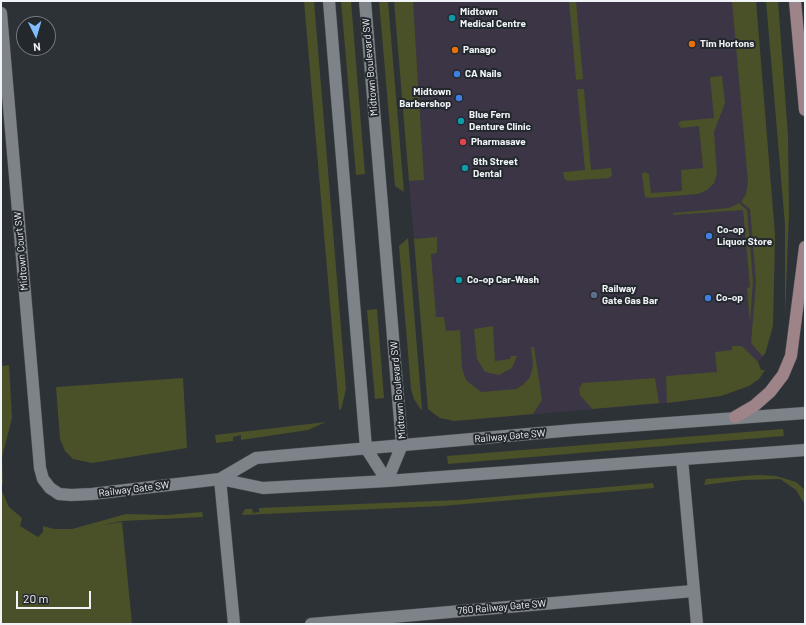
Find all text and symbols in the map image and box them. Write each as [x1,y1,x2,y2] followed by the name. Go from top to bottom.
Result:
[460,6,526,30] place label: Midtown Medical Centre
[447,13,457,23] marker: Midtown Medical Centre
[16,16,56,56] north arrow
[360,17,380,117] street label: Midtown Boulevard SW
[700,38,754,50] place label: Tim Hortons
[687,39,697,49] marker: Tim Hortons
[33,41,41,54] text: N
[463,44,496,56] place label: Panago
[450,45,460,55] marker: Panago
[465,68,502,80] place label: CA Nails
[452,69,462,79] marker: CA Nails
[399,86,451,110] place label: Midtown Barbershop
[454,93,464,103] marker: Midtown Barbershop
[469,109,531,132] place label: Blue Fern Denture Clinic
[456,116,466,126] marker: Blue Fern Denture Clinic
[471,136,526,148] place label: Pharmasave
[458,137,468,147] marker: Pharmasave
[473,156,518,180] place label: 8th Street Dental
[460,163,470,173] marker: 8th Street Dental
[12,211,30,291] street label: Midtown Court SW
[717,224,772,248] place label: Co-op Liquor Store
[704,231,714,241] marker: Co-op Liquor Store
[467,274,539,286] place label: Co-op Car-Wash
[454,275,464,285] marker: Co-op Car-Wash
[602,283,658,306] place label: Railway Gate Gas Bar
[589,290,599,300] marker: Railway Gate Gas Bar
[716,292,743,304] place label: Co-op
[703,293,713,303] marker: Co-op
[388,340,408,440] street label: Midtown Boulevard SW
[474,427,546,445] street label: Railway Gate SW
[98,479,170,499] street label: Railway Gate SW
[18,583,93,609] scale bar
[23,591,49,605] text: 20 m
[457,597,547,617] street label: 760 Railway Gate SW

